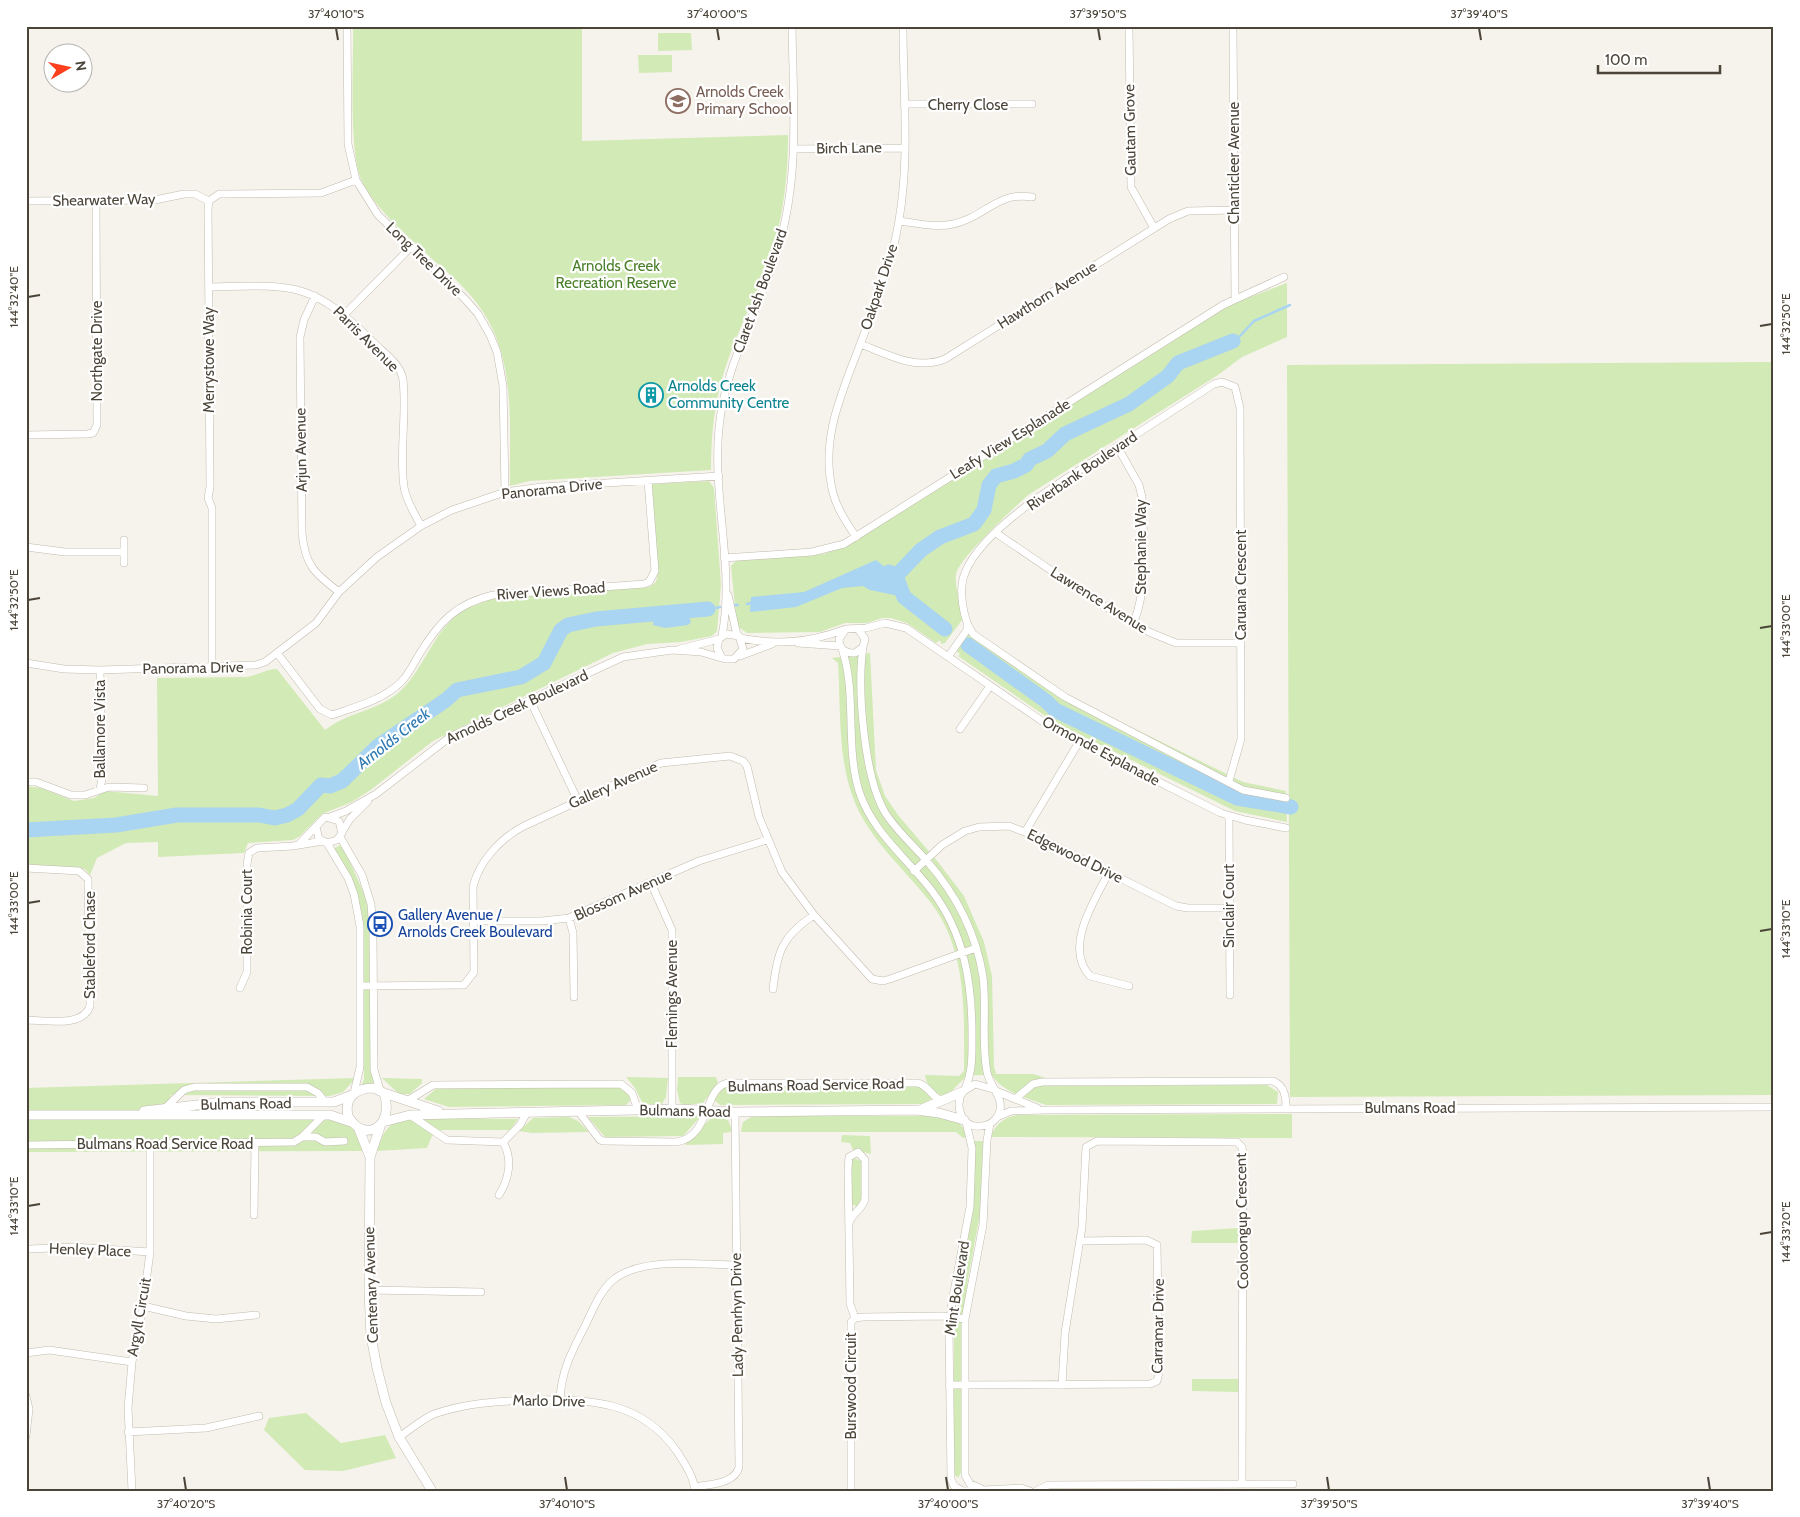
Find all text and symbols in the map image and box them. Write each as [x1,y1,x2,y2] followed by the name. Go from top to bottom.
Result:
[308,6,364,21] text: 37°40'10"S
[687,6,747,21] text: 37°40'00"S
[1069,6,1127,21] text: 37°39'50"S
[1450,6,1508,21] text: 37°39'40"S
[42,42,92,92] north arrow
[1598,42,1720,74] scale bar
[1605,51,1647,69] text: 100 m
[71,60,91,72] text: N
[696,83,793,118] place label: Arnolds Creek Primary School
[1120,84,1140,176] street label: Gautam Grove
[665,88,691,114] school or university icon: Arnolds Creek Primary School
[928,96,1008,114] street label: Cherry Close
[1225,101,1243,224] street label: Chanticleer Avenue
[816,138,882,158] street label: Birch Lane
[52,190,156,210] street label: Shearwater Way
[382,218,466,300] street label: Long Tree Drive
[729,226,791,356] street label: Claret Ash Boulevard
[857,241,901,332] street label: Oakpark Drive
[556,257,677,292] park label: Arnolds Creek Recreation Reserve
[994,257,1100,333] street label: Hawthorn Avenue
[6,266,21,328] text: 144°32'40"E
[1778,293,1793,355] text: 144°32'50"E
[88,300,106,401] street label: Northgate Drive
[329,302,403,376] street label: Parris Avenue
[200,307,218,413] street label: Merrystowe Way
[668,377,790,412] place label: Arnolds Creek Community Centre
[638,382,664,408] building icon: Arnolds Creek Community Centre
[947,395,1074,483] street label: Leafy View Esplanade
[291,407,311,492] street label: Arjun Avenue
[1023,427,1141,515] street label: Riverbank Boulevard
[501,475,604,503] street label: Panorama Drive
[1132,499,1150,595] street label: Stephanie Way
[1232,530,1250,640] street label: Caruana Crescent
[1047,563,1151,637] street label: Lawrence Avenue
[6,569,21,631] text: 144°32'50"E
[496,578,606,604] street label: River Views Road
[1778,594,1793,658] text: 144°33'00"E
[142,658,244,678] street label: Panorama Drive
[443,666,591,748] street label: Arnolds Creek Boulevard
[91,679,109,778] street label: Ballamore Vista
[352,703,434,773] water label: Arnolds Creek
[1039,712,1163,790] street label: Ormonde Esplanade
[566,757,660,813] street label: Gallery Avenue
[1024,825,1126,887] street label: Edgewood Drive
[1220,864,1238,948] street label: Sinclair Court
[571,865,675,925] street label: Blossom Avenue
[238,869,256,955] street label: Robinia Court
[6,871,21,935] text: 144°33'00"E
[81,891,99,999] street label: Stableford Chase
[1778,899,1793,959] text: 144°33'10"E
[398,906,553,941] place label: Gallery Avenue / Arnolds Creek Boulevard
[367,911,393,937] bus stop icon: Gallery Avenue / Arnolds Creek Boulevard
[663,940,681,1048] street label: Flemings Avenue
[728,1074,904,1096] street label: Bulmans Road Service Road
[200,1094,292,1114] street label: Bulmans Road
[1364,1099,1456,1117] street label: Bulmans Road
[639,1101,731,1121] street label: Bulmans Road
[77,1135,253,1153] street label: Bulmans Road Service Road
[1232,1153,1252,1289] street label: Cooloongup Crescent
[6,1176,21,1236] text: 144°33'10"E
[1778,1201,1793,1263] text: 144°33'20"E
[360,1226,382,1344] street label: Centenary Avenue
[941,1239,973,1337] street label: Mint Boulevard
[49,1240,132,1260] street label: Henley Place
[727,1253,747,1377] street label: Lady Penrhyn Drive
[123,1276,155,1358] street label: Argyll Circuit
[1148,1278,1168,1374] street label: Carramar Drive
[842,1332,860,1440] street label: Burswood Circuit
[512,1391,586,1411] street label: Marlo Drive
[157,1496,215,1511] text: 37°40'20"S
[539,1496,595,1511] text: 37°40'10"S
[918,1496,978,1511] text: 37°40'00"S
[1300,1496,1358,1511] text: 37°39'50"S
[1681,1496,1739,1511] text: 37°39'40"S

